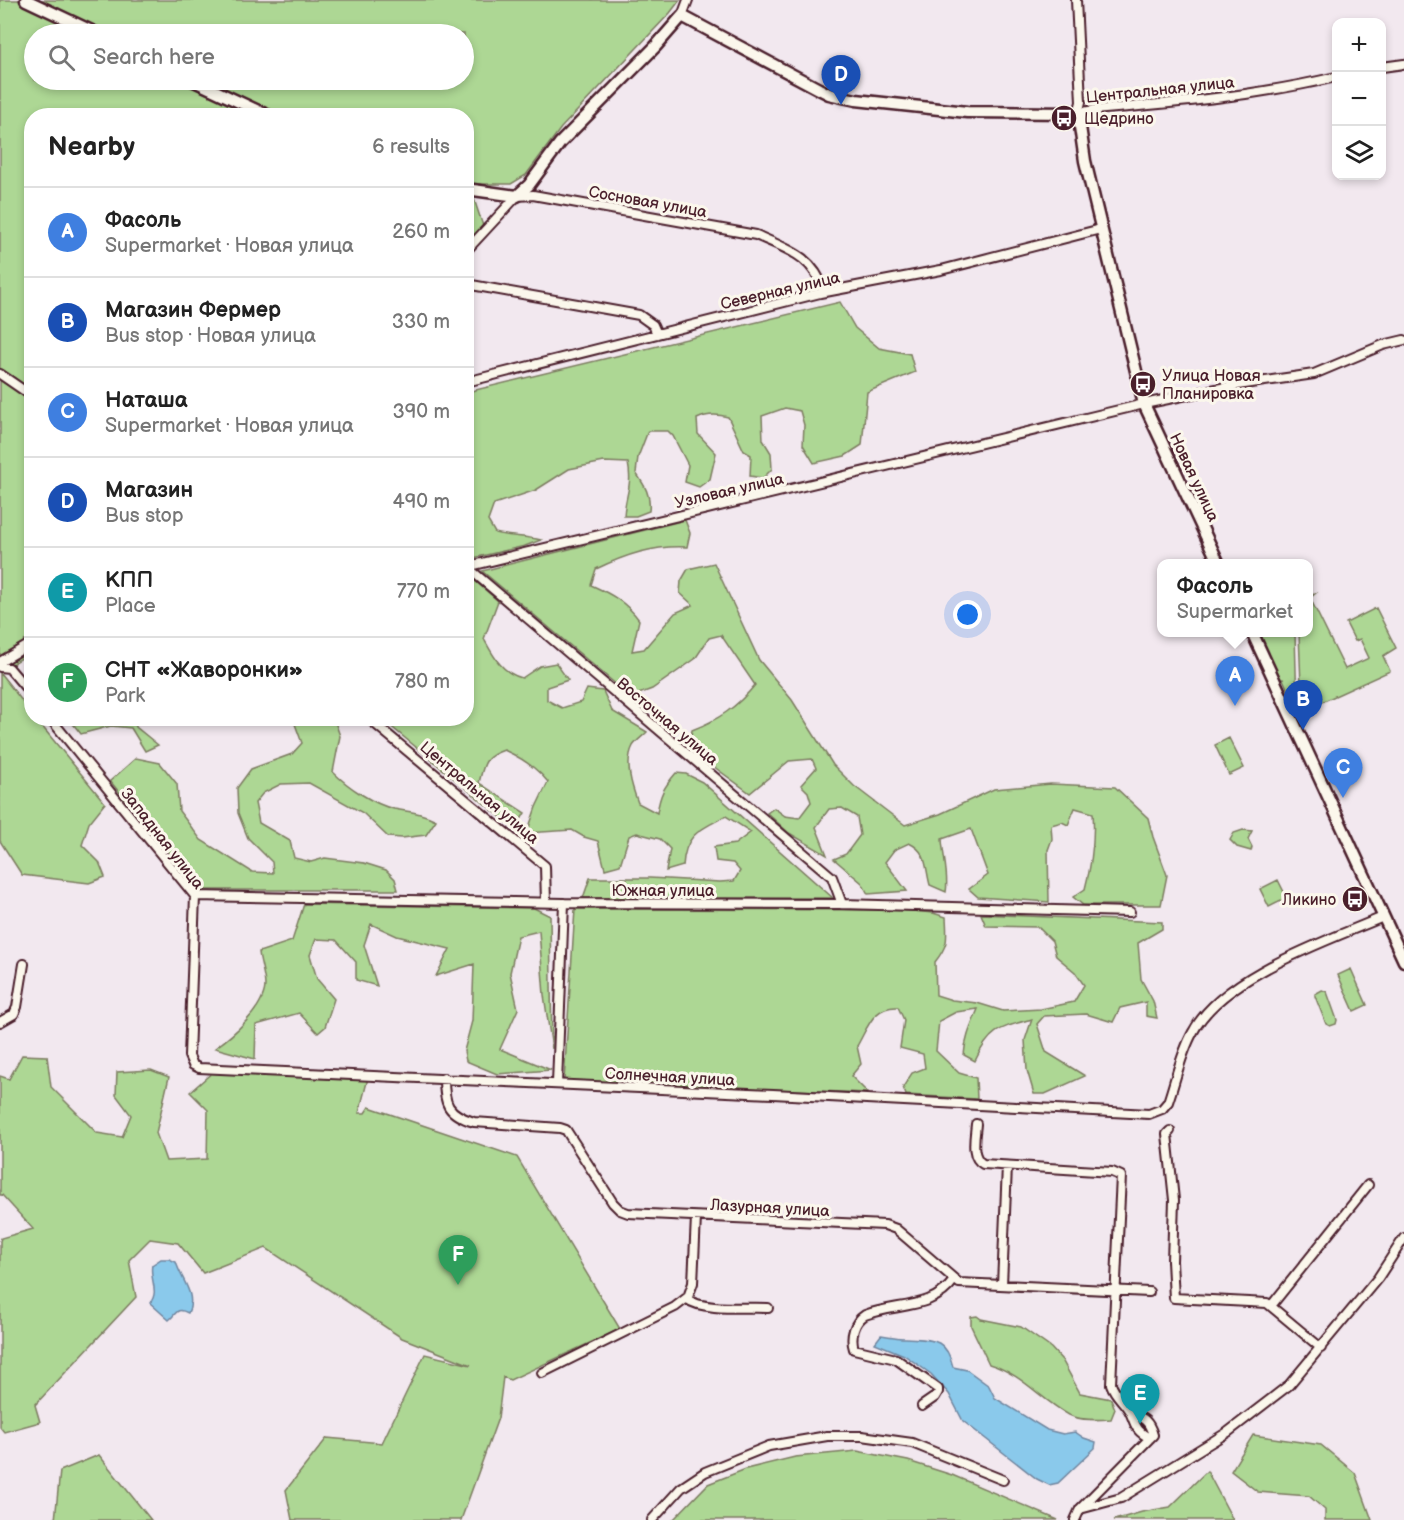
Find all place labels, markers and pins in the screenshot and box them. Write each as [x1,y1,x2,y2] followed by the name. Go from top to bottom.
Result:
[822,56,860,105] pin: D
[1049,103,1079,133] bus stop icon: Щедрино
[1084,110,1154,129] place label: Щедрино
[1162,367,1261,404] place label: Улица Новая Планировка
[1128,369,1158,399] bus stop icon: Улица Новая Планировка
[1216,656,1254,706] pin: A
[1284,680,1322,730] pin: B
[1324,748,1362,798] pin: C
[1340,884,1370,914] bus stop icon: Ликино
[1281,891,1336,910] place label: Ликино
[438,1236,478,1285] pin: F
[1120,1374,1160,1424] pin: E

